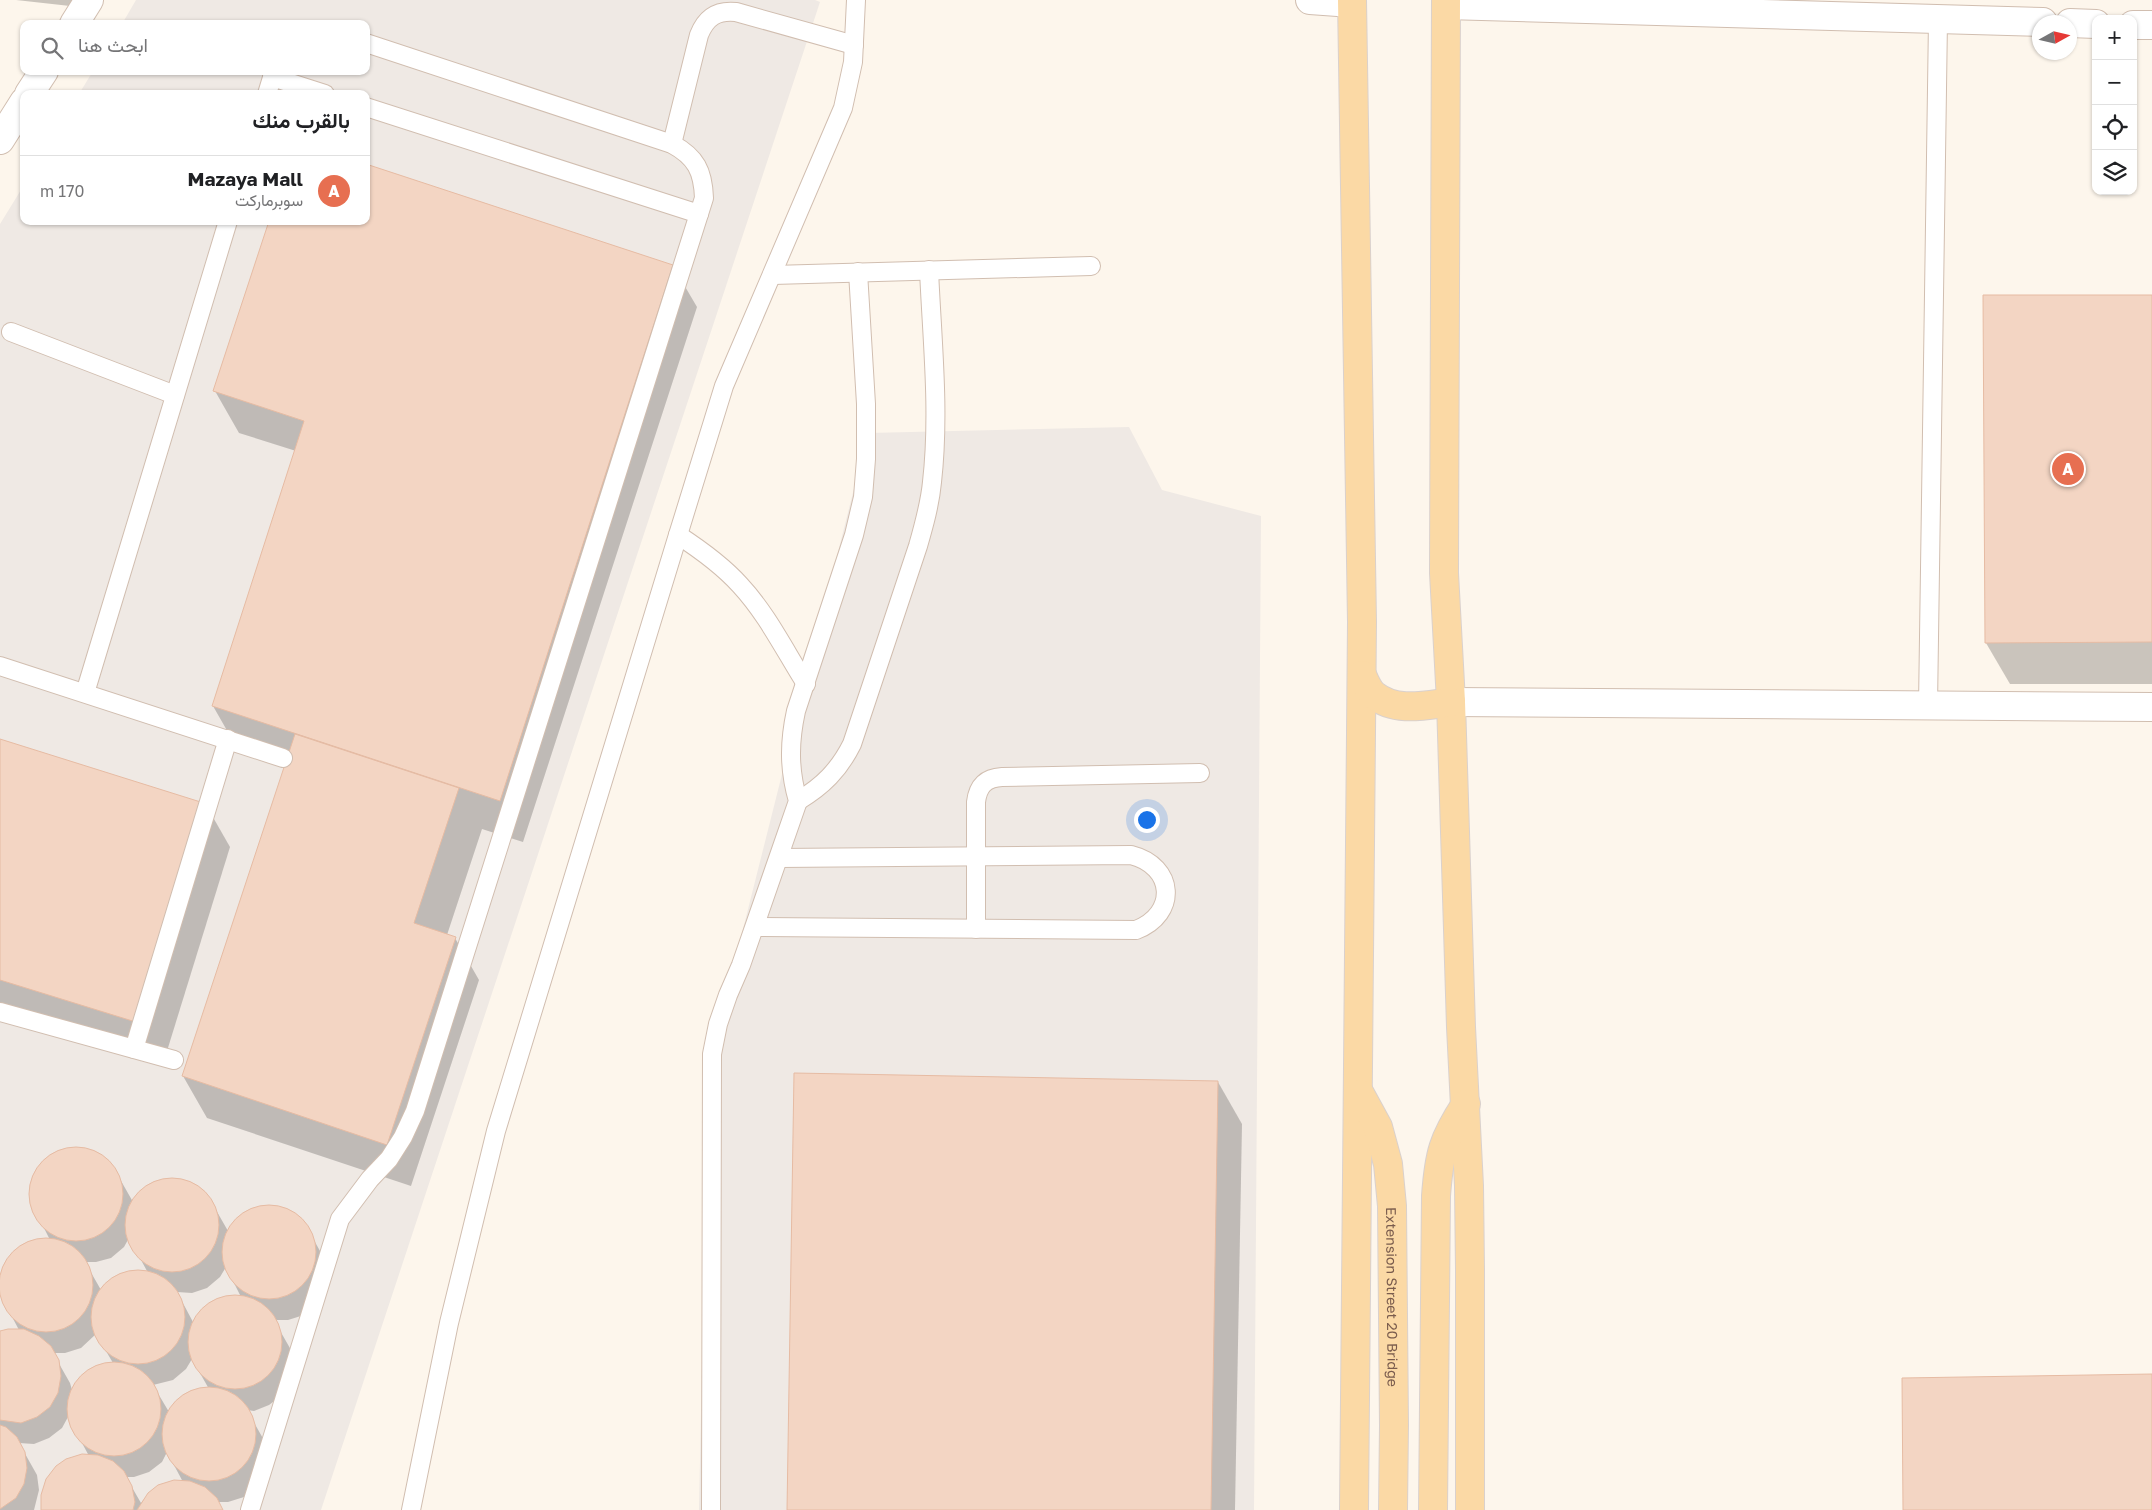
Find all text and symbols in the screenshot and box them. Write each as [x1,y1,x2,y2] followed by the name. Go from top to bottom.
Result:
[2032,15,2077,60] north arrow
[2092,15,2137,195] map controls
[2092,15,2137,60] button: +
[20,20,370,75] search box
[78,33,148,56] text: ابحث هنا
[38,34,66,62] icon: search
[2092,60,2137,105] button: −
[2092,105,2137,150] button: locate
[253,107,350,133] text: بالقرب منك
[2092,150,2137,195] button: layers
[187,167,303,190] text: Mazaya Mall
[40,181,84,201] text: 170 m
[328,181,340,201] text: A
[235,190,303,210] text: سوبرماركت
[2052,450,2084,488] pin: A
[1134,807,1160,833] your location
[1384,1207,1402,1387] street label: Extension Street 20 Bridge

